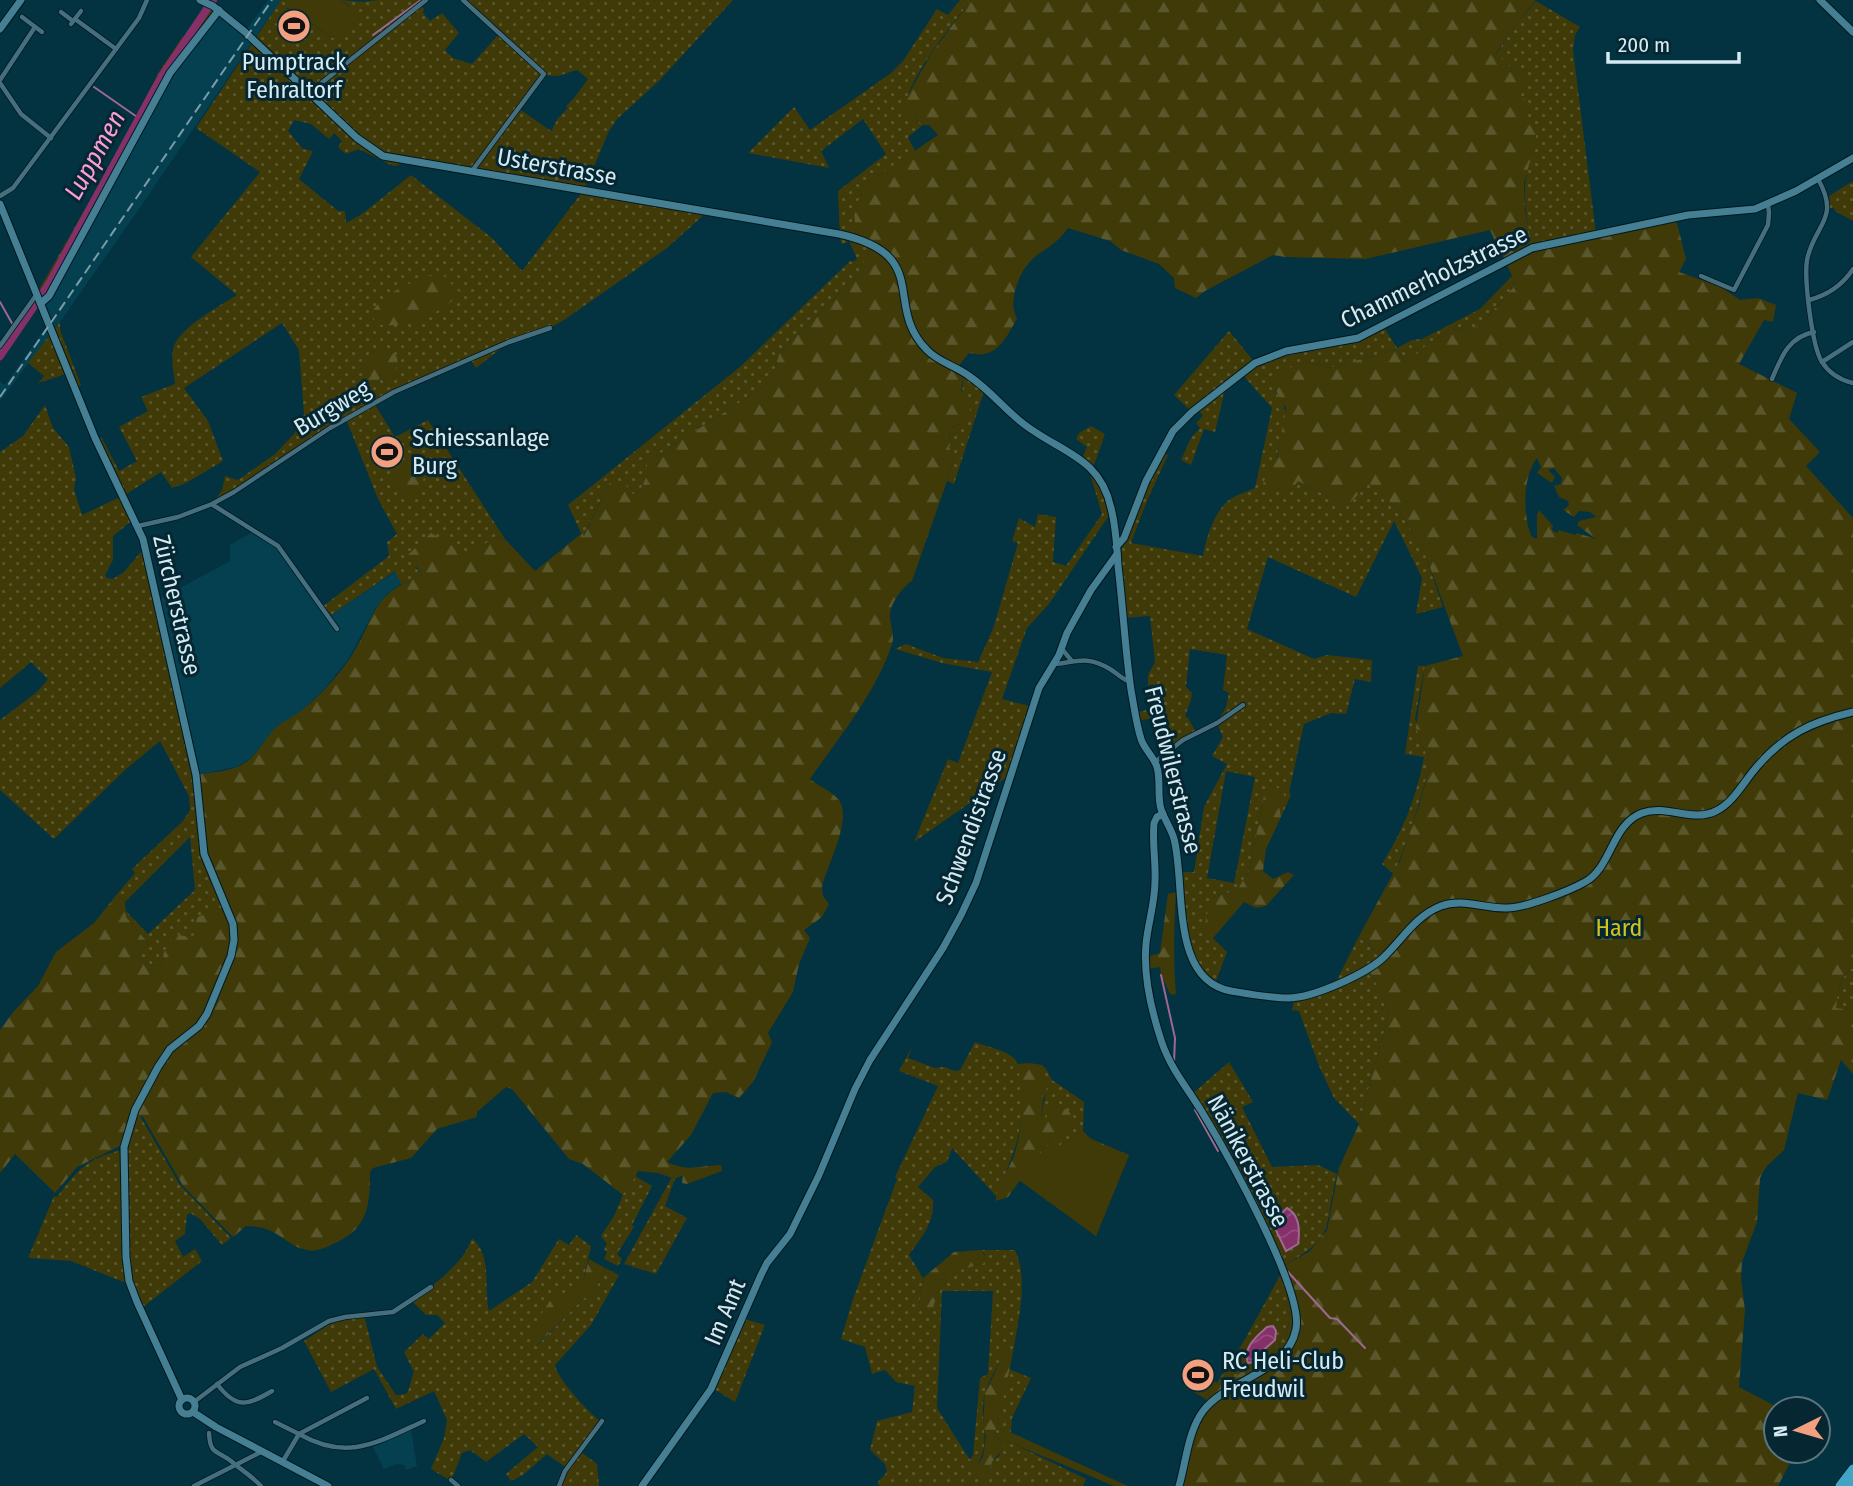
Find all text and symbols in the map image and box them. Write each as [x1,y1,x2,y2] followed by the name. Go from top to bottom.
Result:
[275,7,313,45] sports icon: Pumptrack Fehraltorf
[1608,21,1739,65] scale bar
[1618,32,1670,58] text: 200 m
[242,48,347,104] place label: Pumptrack Fehraltorf
[58,105,132,205] water label: Luppmen
[495,143,619,191] street label: Usterstrasse
[1336,220,1532,334] street label: Chammerholzstrasse
[289,374,376,442] street label: Burgweg
[412,424,550,480] place label: Schiessanlage Burg
[368,433,406,471] sports icon: Schiessanlage Burg
[147,532,207,678] street label: Zürcherstrasse
[1139,683,1207,857] street label: Freudwilerstrasse
[930,745,1012,909] street label: Schwendistrasse
[1596,914,1642,942] park label: Hard
[1202,1090,1294,1232] street label: Nänikerstrasse
[699,1274,751,1349] street label: Im Amt
[1222,1347,1344,1403] place label: RC Heli-Club Freudwil
[1179,1356,1217,1394] sports icon: RC Heli-Club Freudwil
[1762,1395,1832,1465] north arrow
[1769,1425,1793,1438] text: N

